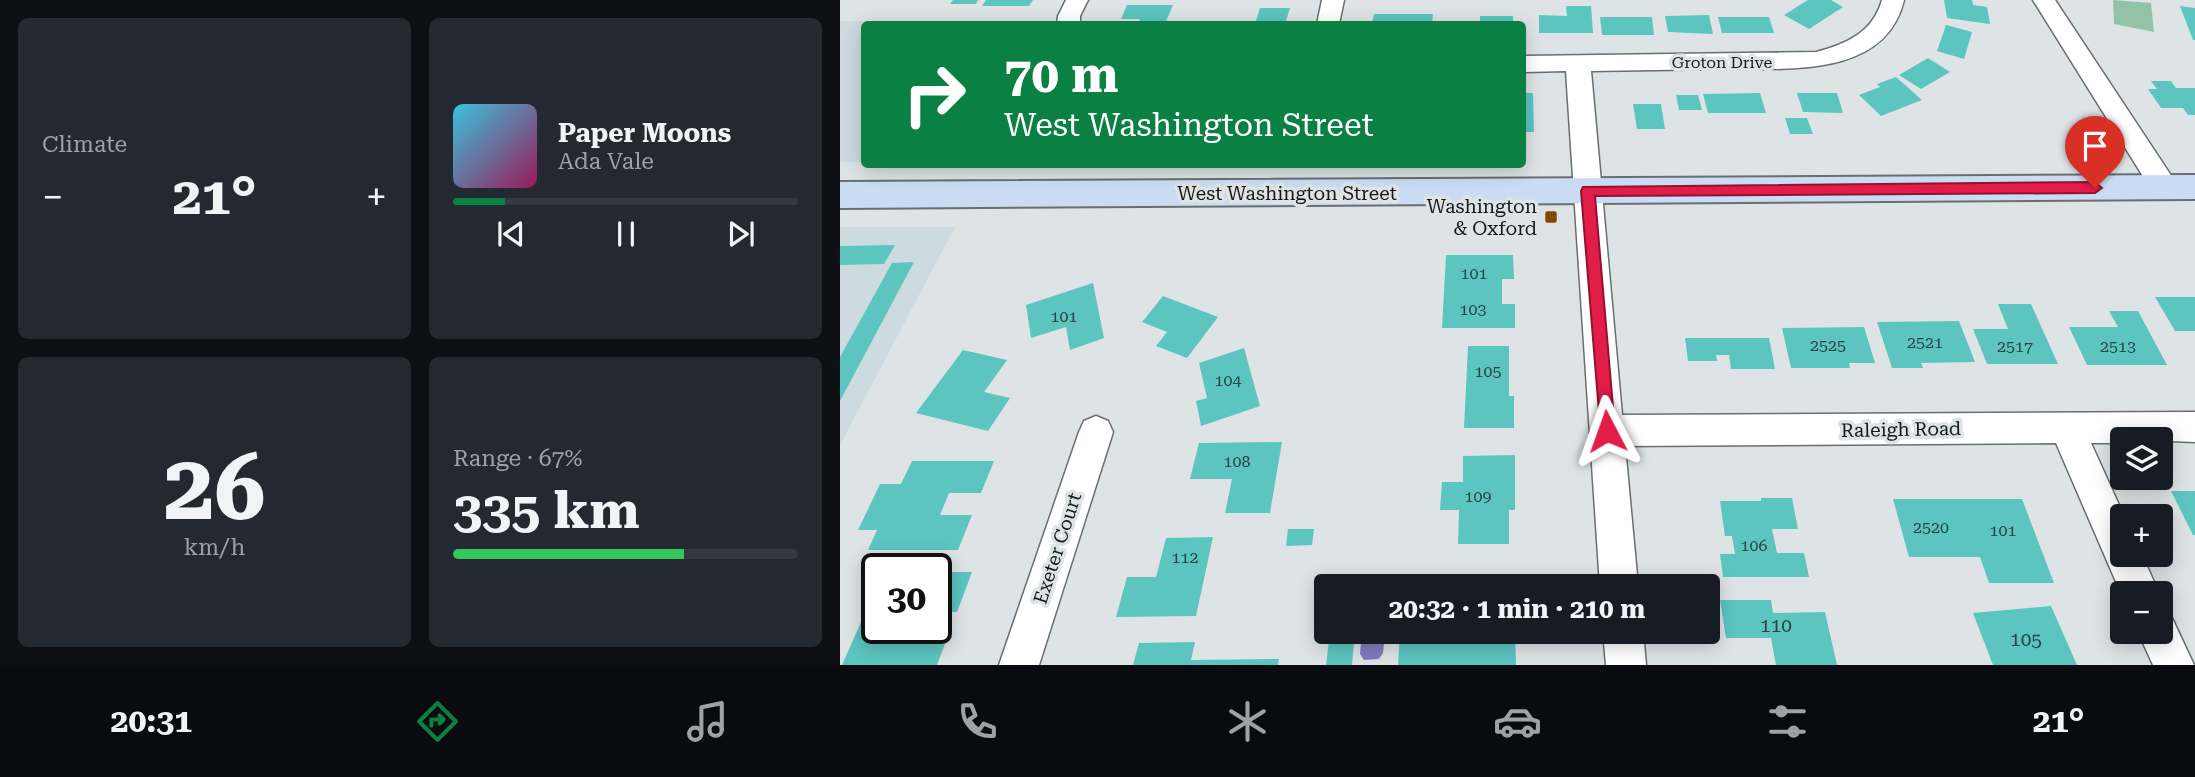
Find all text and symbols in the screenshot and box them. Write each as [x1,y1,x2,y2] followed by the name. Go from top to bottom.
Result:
[1004,47,1119,104] text: 70 m
[889,49,980,140] icon: right
[1672,53,1772,72] street label: Groton Drive
[1004,106,1374,144] text: West Washington Street
[2065,116,2125,188] pin
[558,118,731,148] text: Paper Moons
[2076,127,2114,165] icon: arrive
[42,131,127,158] text: Climate
[558,148,654,175] text: Ada Vale
[172,166,257,227] text: 21°
[42,175,63,219] text: −
[366,175,387,219] text: +
[1177,182,1397,205] street label: West Washington Street
[1427,195,1537,240] place label: Washington & Oxford
[1543,209,1559,225] marker: Washington & Oxford
[492,215,530,253] icon: previous
[607,215,645,253] icon: pause
[722,215,760,253] icon: next
[1461,264,1487,283] house number: 101
[1460,300,1486,319] house number: 103
[1051,307,1077,326] house number: 101
[1907,333,1943,352] house number: 2521
[1810,336,1846,355] house number: 2525
[1997,337,2033,356] house number: 2517
[2100,337,2136,356] house number: 2513
[1475,362,1501,381] house number: 105
[1215,371,1241,390] house number: 104
[1570,394,1644,468] position arrow
[1841,417,1961,442] street label: Raleigh Road
[2110,427,2173,644] map controls
[2110,427,2173,490] button: layers
[164,435,265,541] text: 26
[453,445,582,472] text: Range · 67%
[1224,452,1250,471] house number: 108
[453,480,640,541] text: 335 km
[1465,487,1491,506] house number: 109
[1029,490,1086,607] street label: Exeter Court
[2110,504,2173,567] button: +
[1913,518,1949,537] house number: 2520
[1990,521,2016,540] house number: 101
[184,534,245,561] text: km/h
[1741,536,1767,555] house number: 106
[1172,548,1198,567] house number: 112
[861,553,952,644] speed limit sign: 30
[2110,581,2173,644] button: −
[1389,594,1645,624] text: 20:32 · 1 min · 210 m
[1760,614,1792,637] house number: 110
[2010,628,2042,651] house number: 105
[413,697,462,746] icon: directions
[683,697,732,746] icon: music
[953,697,1002,746] icon: phone
[1223,697,1272,746] icon: climate
[1493,697,1542,746] icon: car
[1763,697,1812,746] icon: filters
[110,702,192,740] text: 20:31
[2033,702,2085,740] text: 21°

